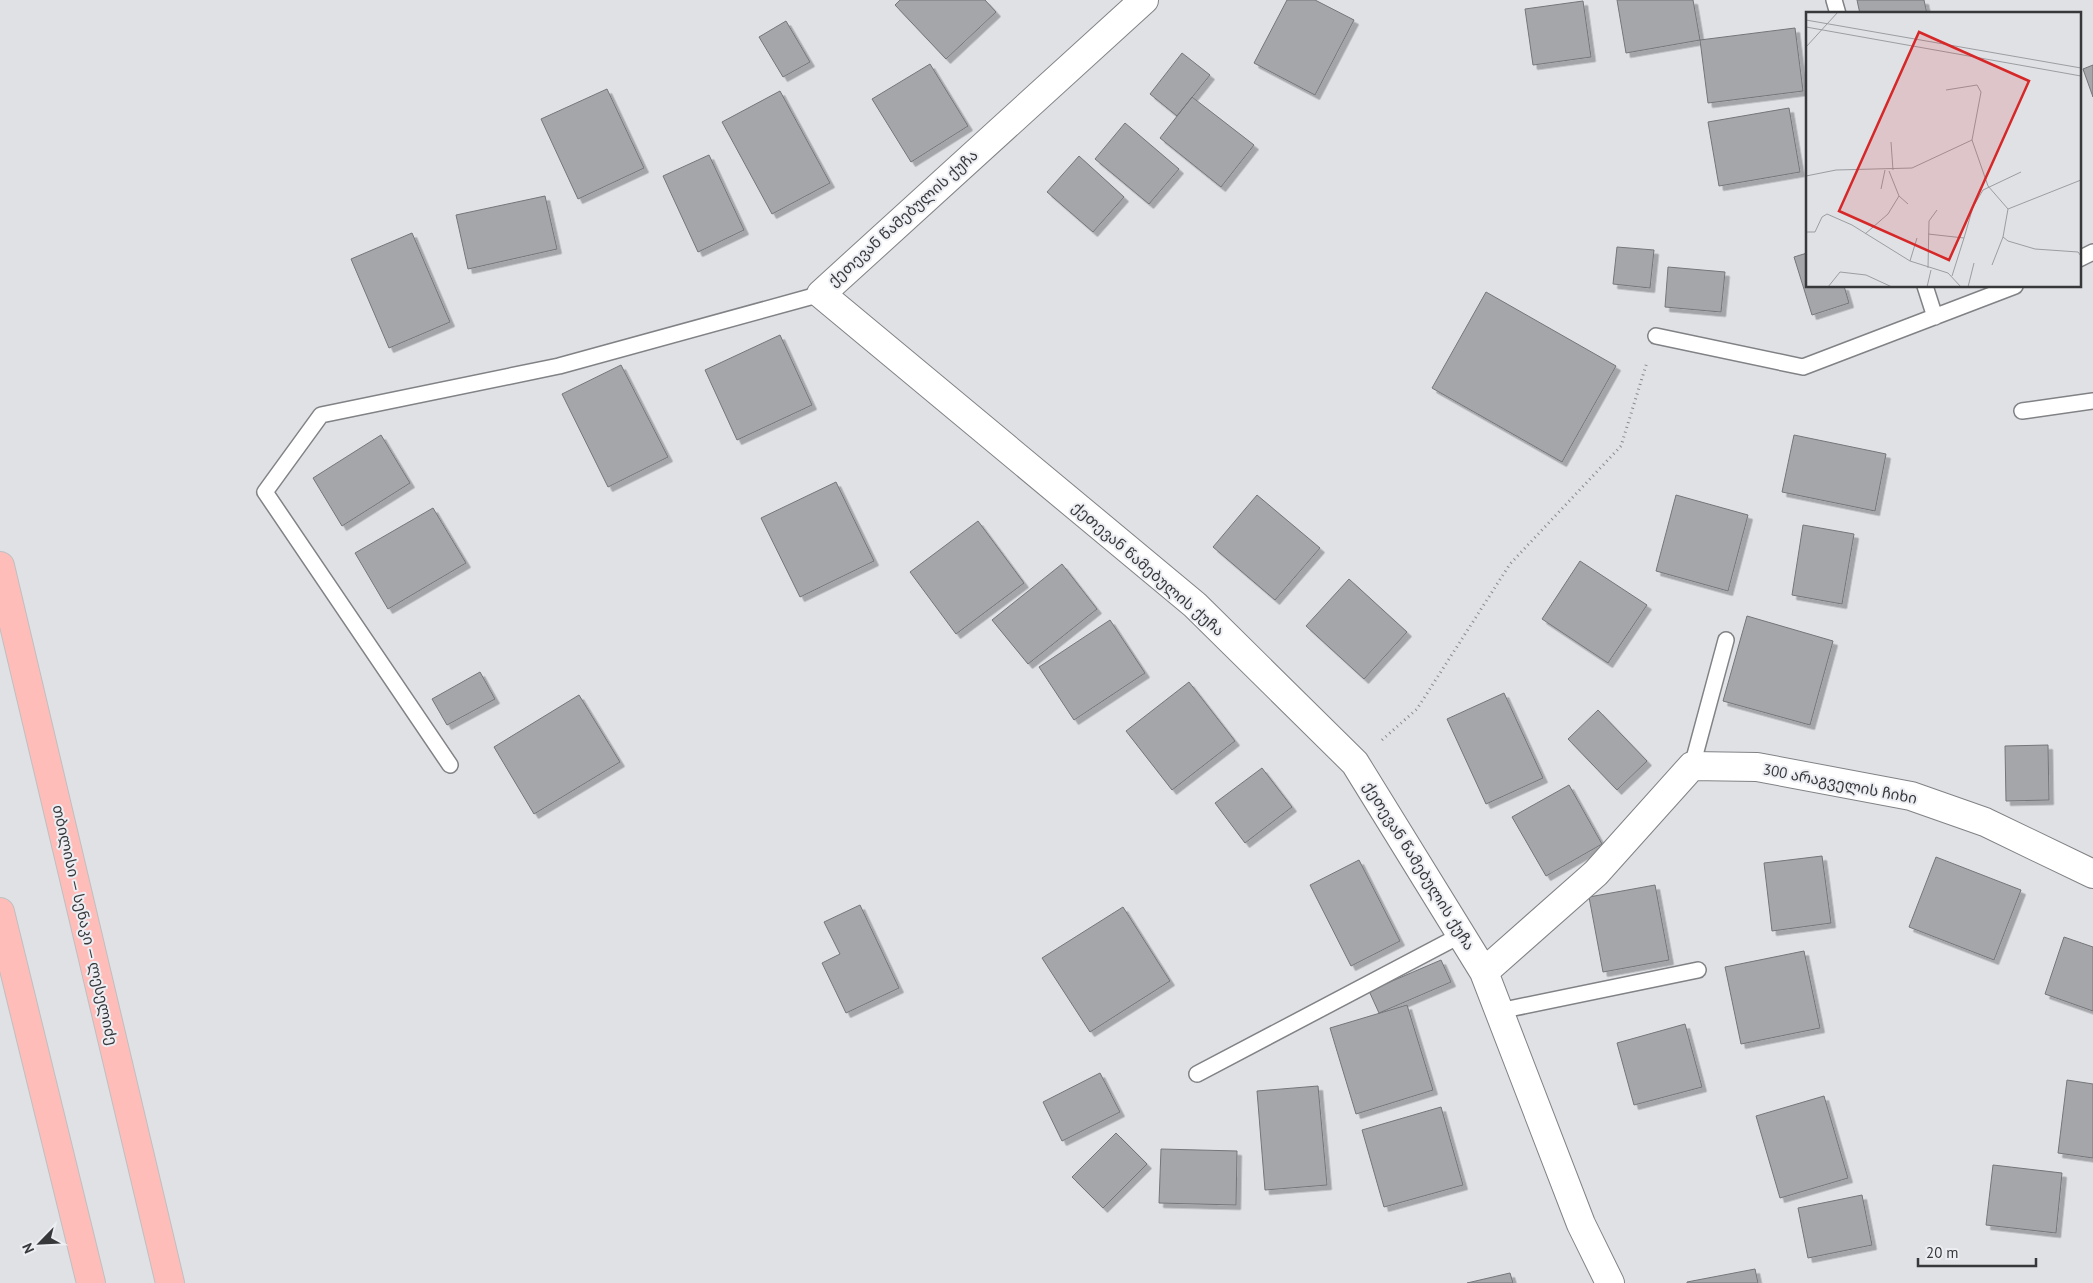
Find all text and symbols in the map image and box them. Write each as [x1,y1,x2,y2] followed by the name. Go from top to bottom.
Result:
[1806,12,2080,288] inset map
[824,145,982,290] street label: ქეთევან წამებულის ქუჩა
[1068,497,1228,640] street label: ქეთევან წამებულის ქუჩა
[1761,759,1919,808] street label: 300 არაგველის ჩიხი
[1360,778,1479,954] street label: ქეთევან წამებულის ქუჩა
[49,803,122,1047] street label: თბილისი — სენაკი — ლესელიძე
[15,1218,65,1268] north arrow
[1918,1236,2036,1268] scale bar
[18,1240,38,1256] text: N
[1926,1243,1959,1262] text: 20 m

